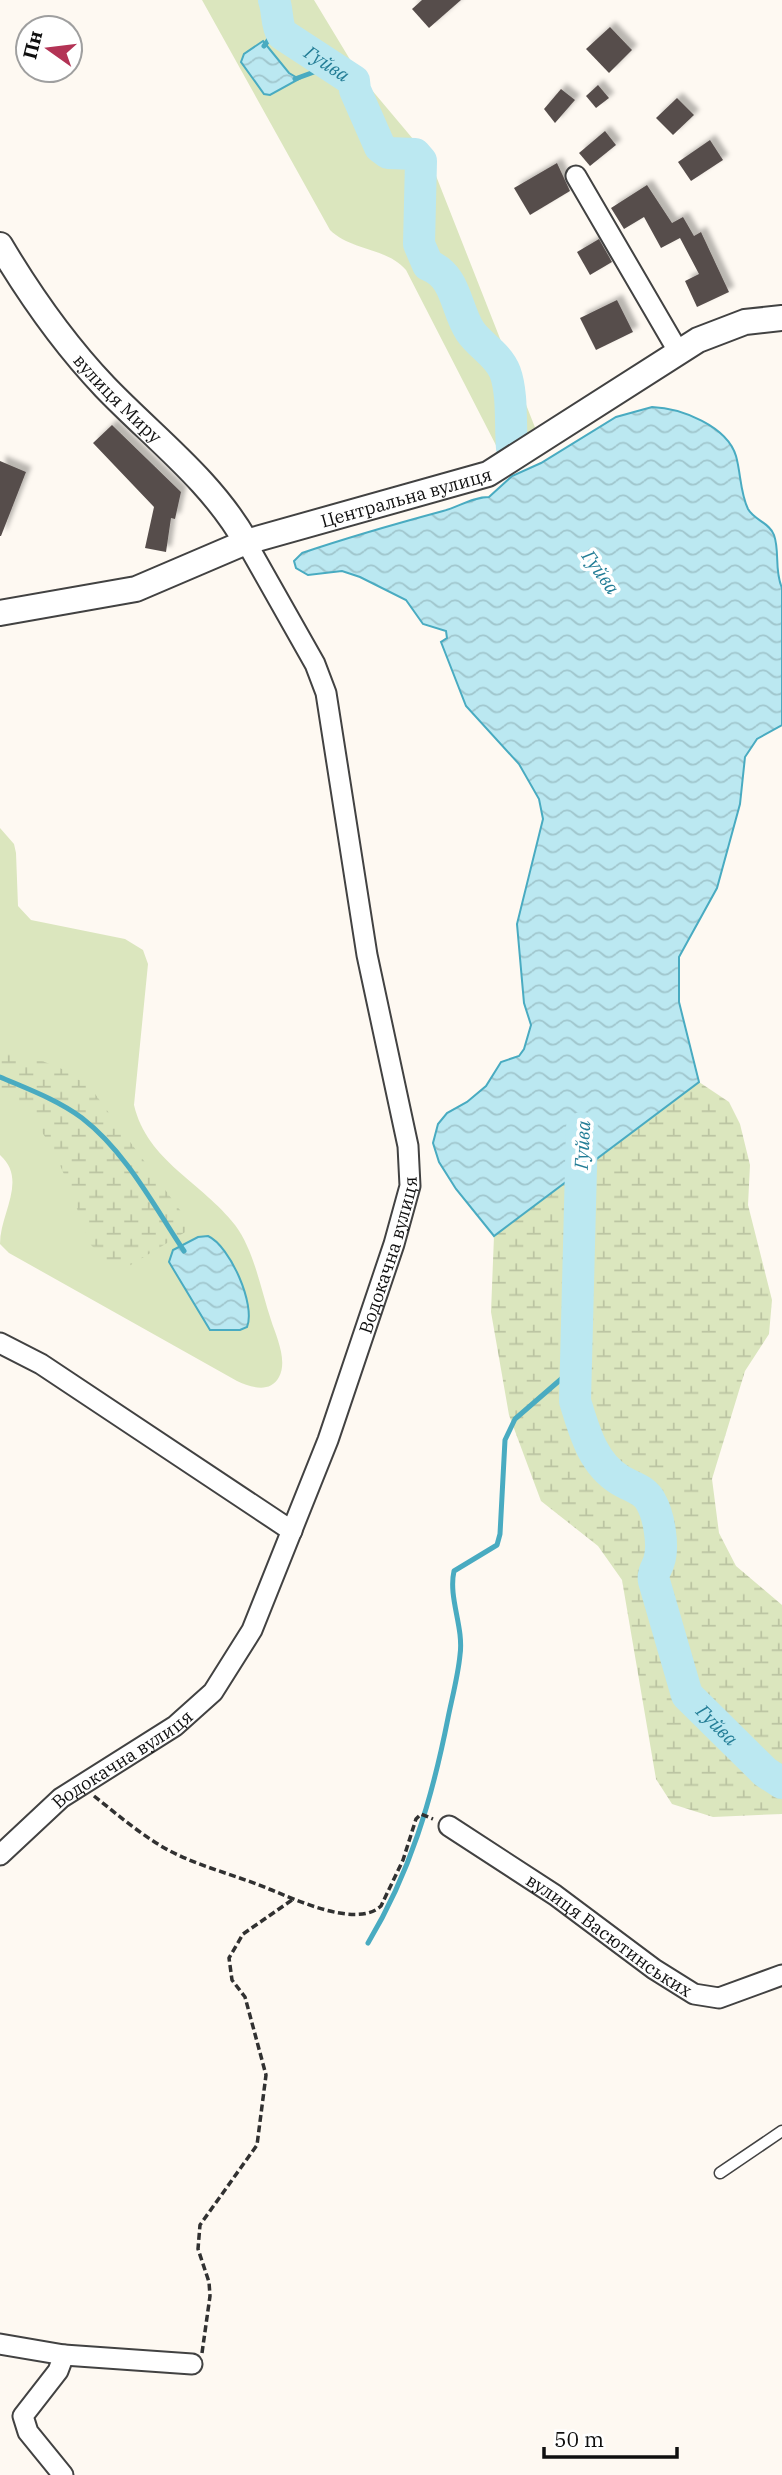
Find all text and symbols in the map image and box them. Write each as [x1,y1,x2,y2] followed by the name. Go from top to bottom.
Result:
[14,14,84,84] north arrow
[17,28,48,62] text: Пн
[299,40,355,87] water label: Гуйва
[69,349,167,448] street label: вулиця Миру
[318,462,494,532] street label: Центральна вулиця
[576,544,625,599] water label: Гуйва
[569,1119,595,1171] water label: Гуйва
[353,1176,422,1337] street label: Водокачна вулиця
[691,1699,744,1751] water label: Гуйва
[46,1704,197,1813] street label: Водокачна вулиця
[522,1868,697,2002] street label: вулиця Васютинських
[544,2416,677,2460] scale bar
[554,2425,604,2453] text: 50 m

